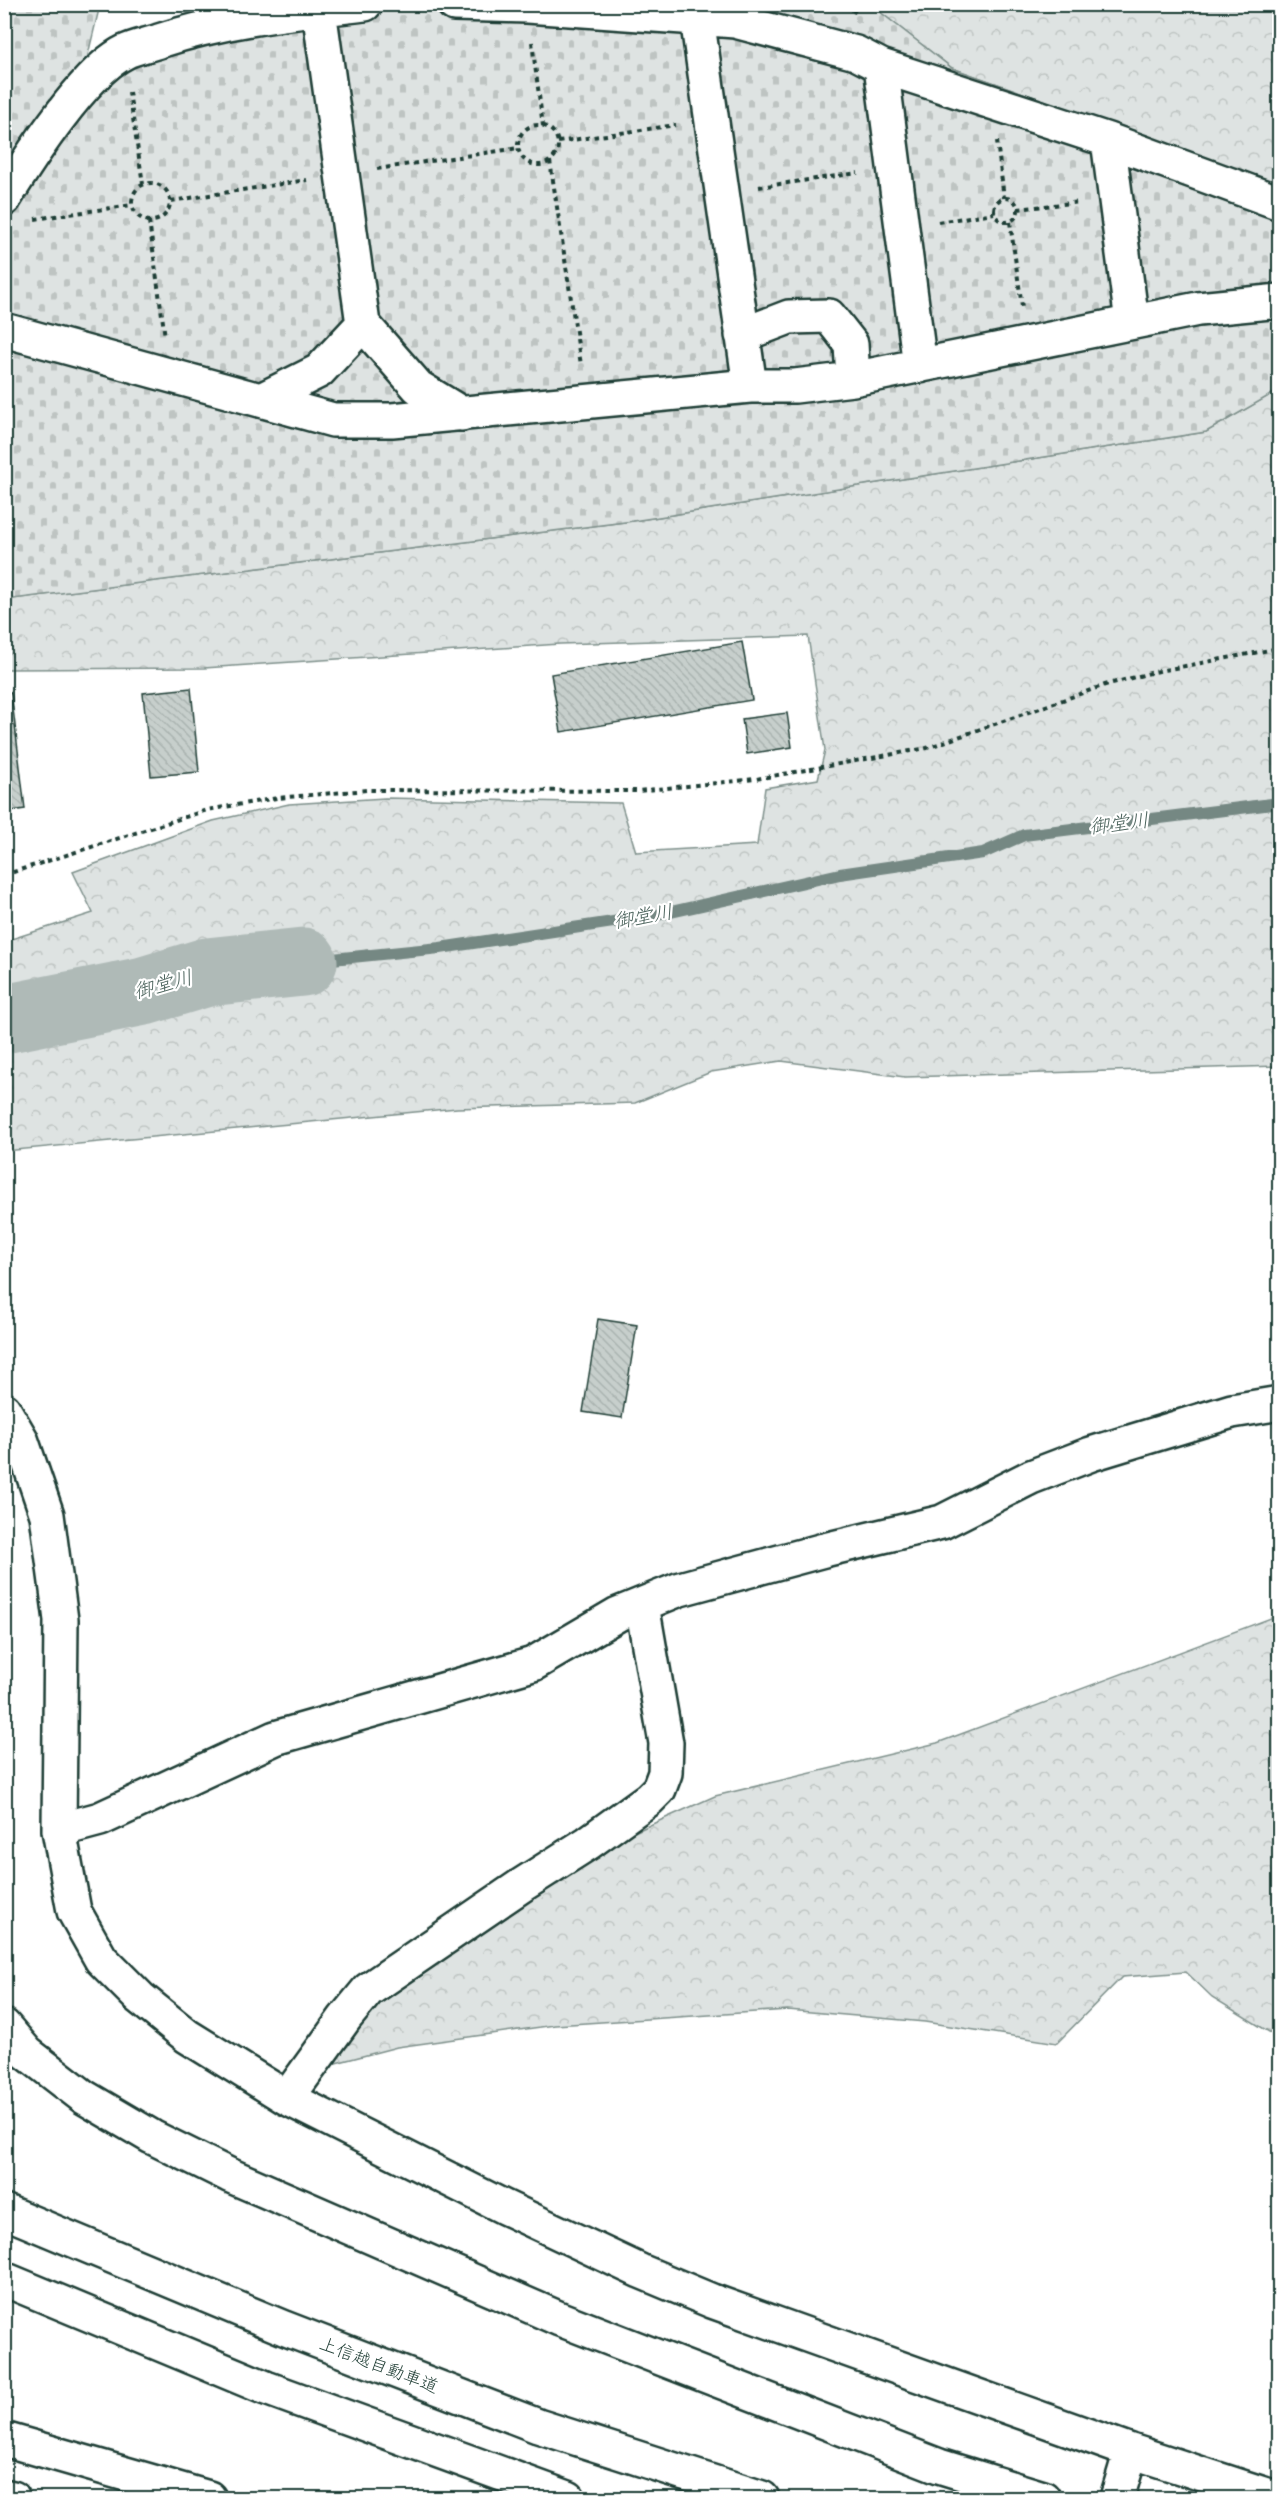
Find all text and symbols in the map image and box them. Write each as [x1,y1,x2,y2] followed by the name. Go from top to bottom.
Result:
[1088,806,1151,842] water label: 御堂川
[611,898,675,936] water label: 御堂川
[131,964,196,1006] water label: 御堂川
[316,2331,442,2400] street label: 上信越自動車道

